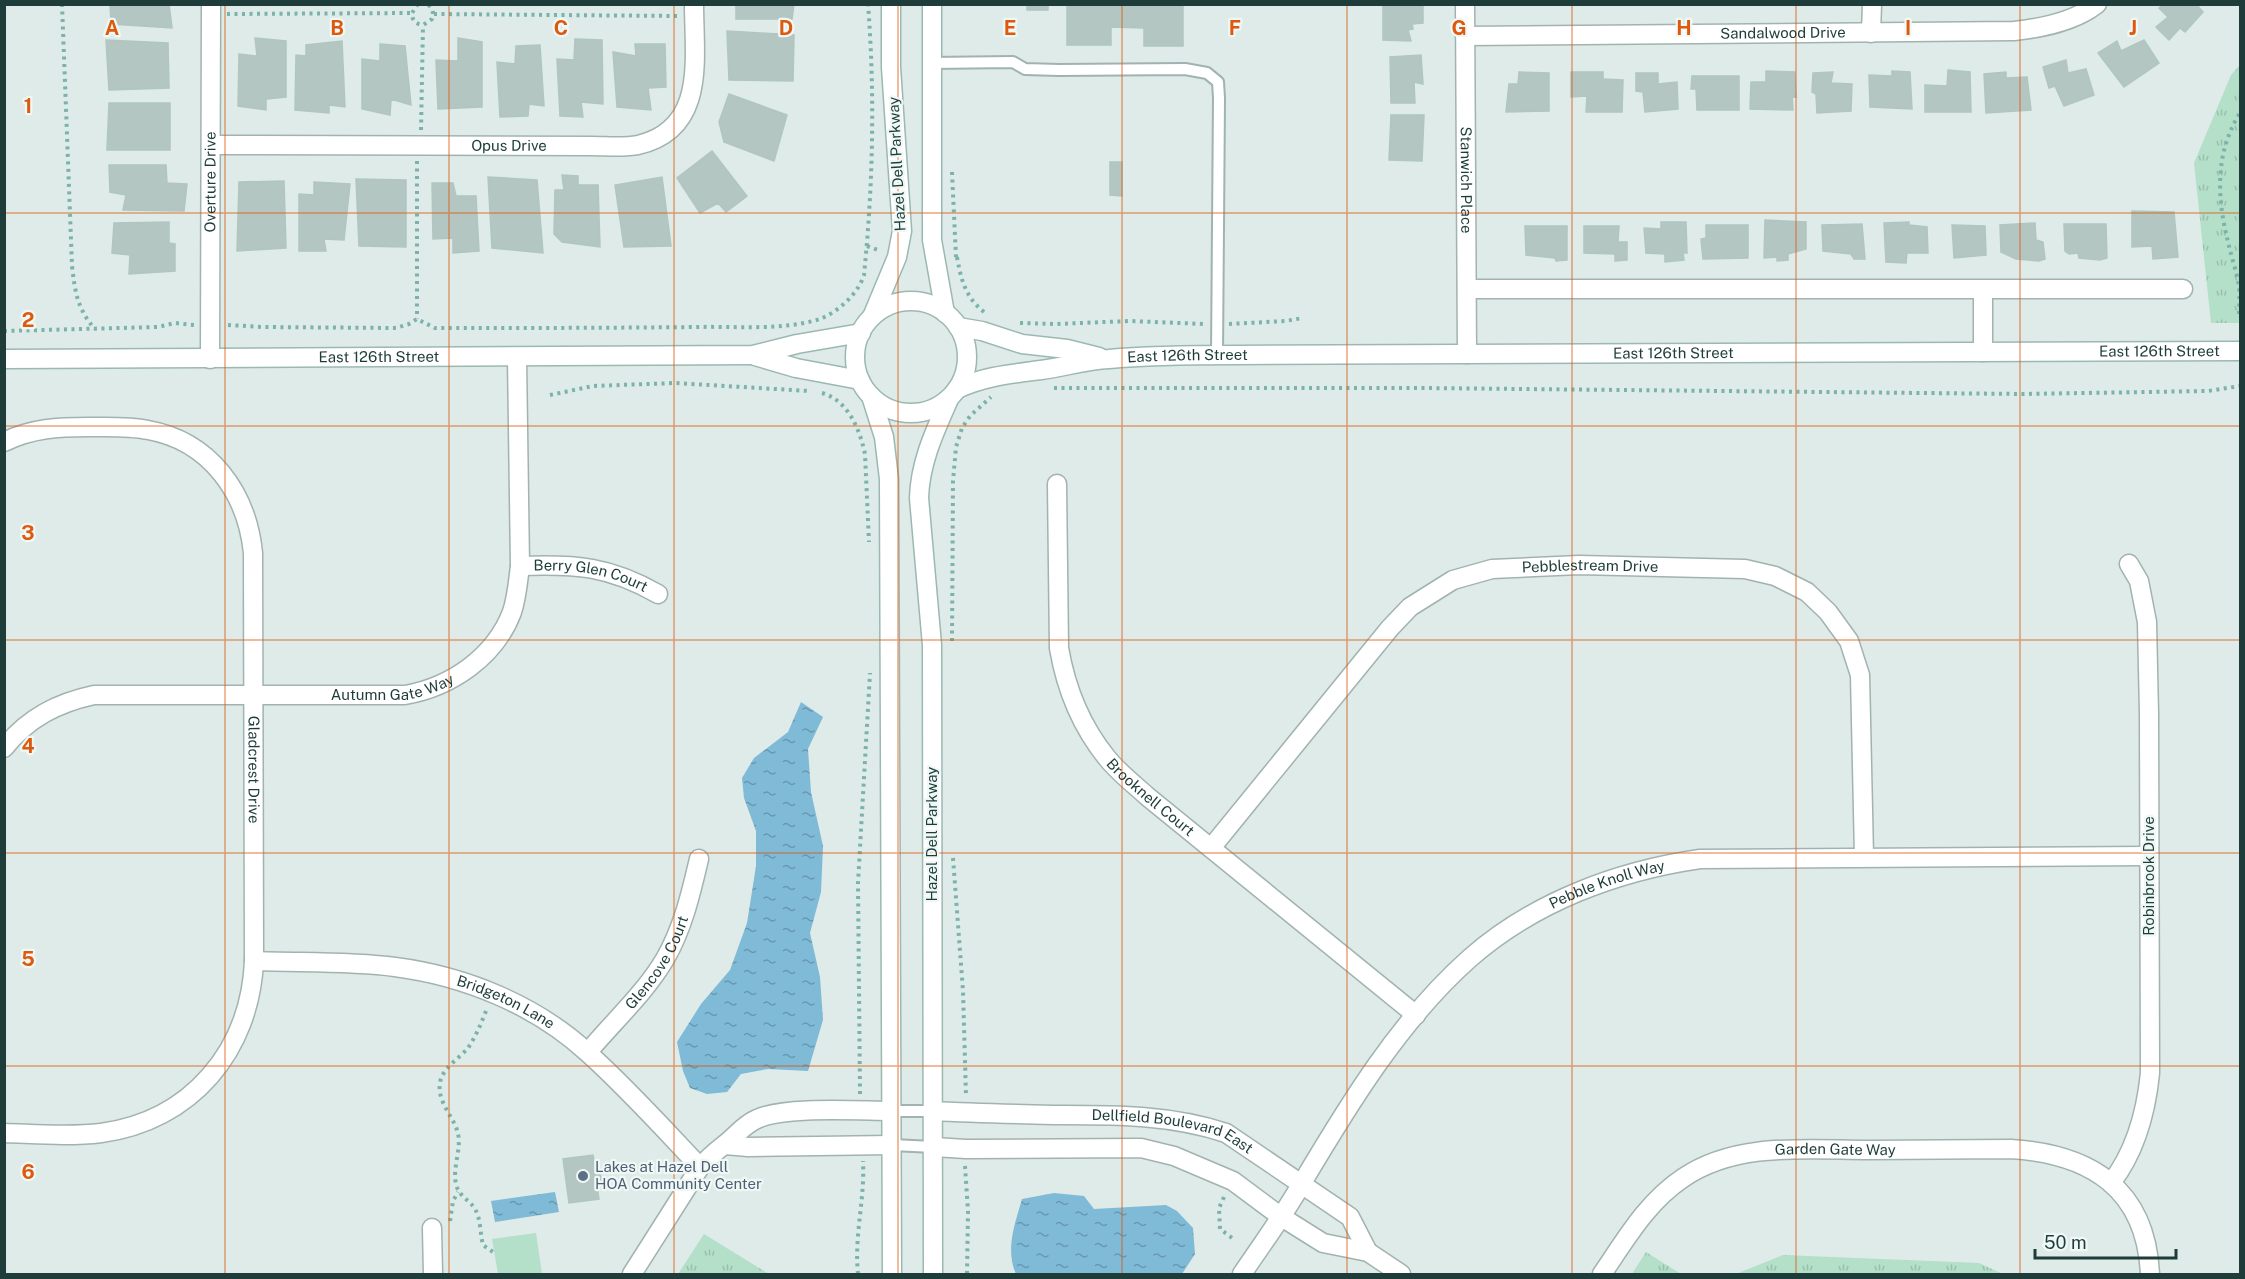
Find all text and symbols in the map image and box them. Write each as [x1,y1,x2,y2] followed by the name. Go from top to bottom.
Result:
[105,16,119,40] text: A
[330,16,344,40] text: B
[554,16,568,40] text: C
[779,16,793,40] text: D
[1004,16,1016,40] text: E
[1229,16,1241,40] text: F
[1451,16,1467,40] text: G
[1676,16,1692,40] text: H
[1905,16,1911,40] text: I
[2129,16,2137,40] text: J
[1720,24,1846,42] street label: Sandalwood Drive
[24,94,32,118] text: 1
[884,96,909,232] street label: Hazel Dell Parkway
[1458,126,1475,234] street label: Stanwich Place
[201,132,219,232] street label: Overture Drive
[471,137,547,154] street label: Opus Drive
[22,308,34,332] text: 2
[2099,342,2220,360] street label: East 126th Street
[1613,344,1734,362] street label: East 126th Street
[1127,346,1248,366] street label: East 126th Street
[319,348,440,365] street label: East 126th Street
[21,521,35,545] text: 3
[533,556,651,595] street label: Berry Glen Court
[1521,556,1659,576] street label: Pebblestream Drive
[331,670,457,703] street label: Autumn Gate Way
[245,716,263,824] street label: Gladcrest Drive
[21,734,35,758] text: 4
[1103,755,1198,839] street label: Brooknell Court
[923,767,940,901] street label: Hazel Dell Parkway
[2140,816,2157,936] street label: Robinbrook Drive
[1546,857,1666,912] street label: Pebble Knoll Way
[622,913,691,1012] street label: Glencove Court
[21,947,35,971] text: 5
[455,972,558,1032] street label: Bridgeton Lane
[1091,1106,1257,1157] street label: Dellfield Boulevard East
[1774,1140,1896,1158] street label: Garden Gate Way
[595,1158,762,1192] place label: Lakes at Hazel Dell HOA Community Center
[21,1160,35,1184] text: 6
[576,1169,590,1183] marker: Lakes at Hazel Dell HOA Community Center
[2035,1222,2176,1260] scale bar
[2044,1232,2087,1253] text: 50 m

